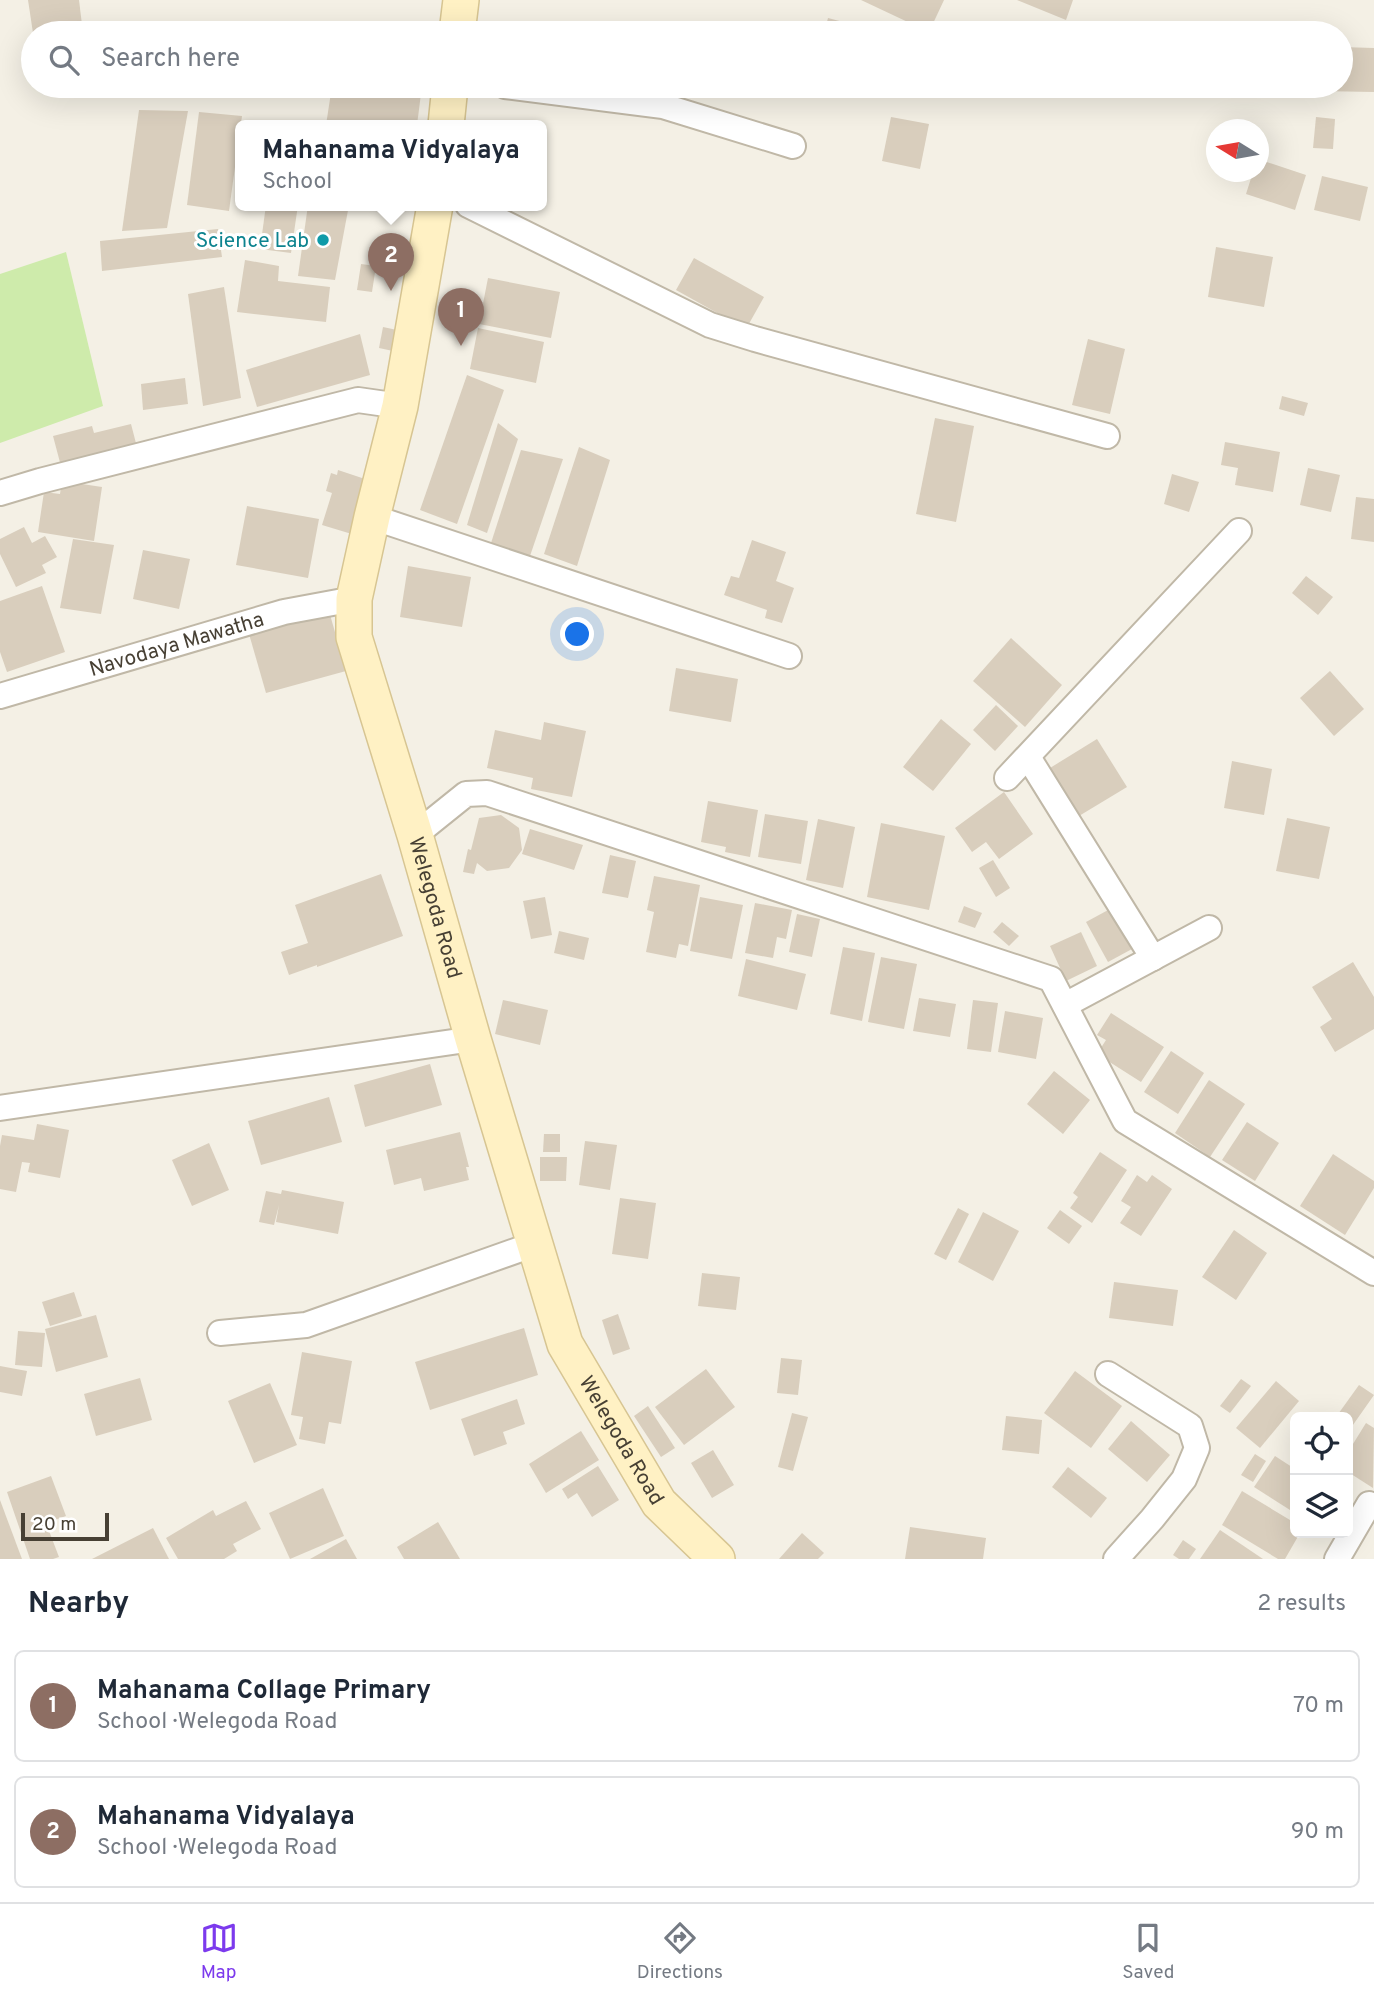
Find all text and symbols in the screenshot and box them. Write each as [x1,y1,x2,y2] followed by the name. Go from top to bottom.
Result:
[21,21,1353,98] search box
[45,41,83,79] icon: search
[101,43,240,76] text: Search here
[1206,119,1269,182] north arrow
[235,120,547,211] popup
[262,135,520,168] text: Mahanama Vidyalaya
[262,168,332,197] text: School
[196,228,309,255] place label: Science Lab
[315,232,331,248] marker: Science Lab
[368,233,414,291] pin: 2
[438,288,484,346] pin: 1
[86,607,267,684] street label: Navodaya Mawatha
[560,617,594,651] your location
[401,834,467,982] street label: Welegoda Road
[572,1371,669,1511] street label: Welegoda Road
[1290,1412,1353,1538] map controls
[1290,1412,1353,1475] button: locate
[1290,1475,1353,1538] button: layers
[21,1510,108,1542] scale bar
[32,1513,76,1537] text: 20 m
[28,1586,129,1623] text: Nearby
[1257,1590,1346,1619] text: 2 results
[97,1675,431,1708] text: Mahanama Collage Primary
[48,1692,58,1721] text: 1
[1293,1692,1344,1721] text: 70 m
[97,1708,337,1737] text: School · Welegoda Road
[97,1801,355,1834] text: Mahanama Vidyalaya
[46,1818,60,1847] text: 2
[1291,1818,1344,1847] text: 90 m
[97,1834,337,1863] text: School · Welegoda Road
[200,1919,238,1985] tab: Map
[637,1919,723,1985] tab: Directions
[1122,1919,1174,1985] tab: Saved

